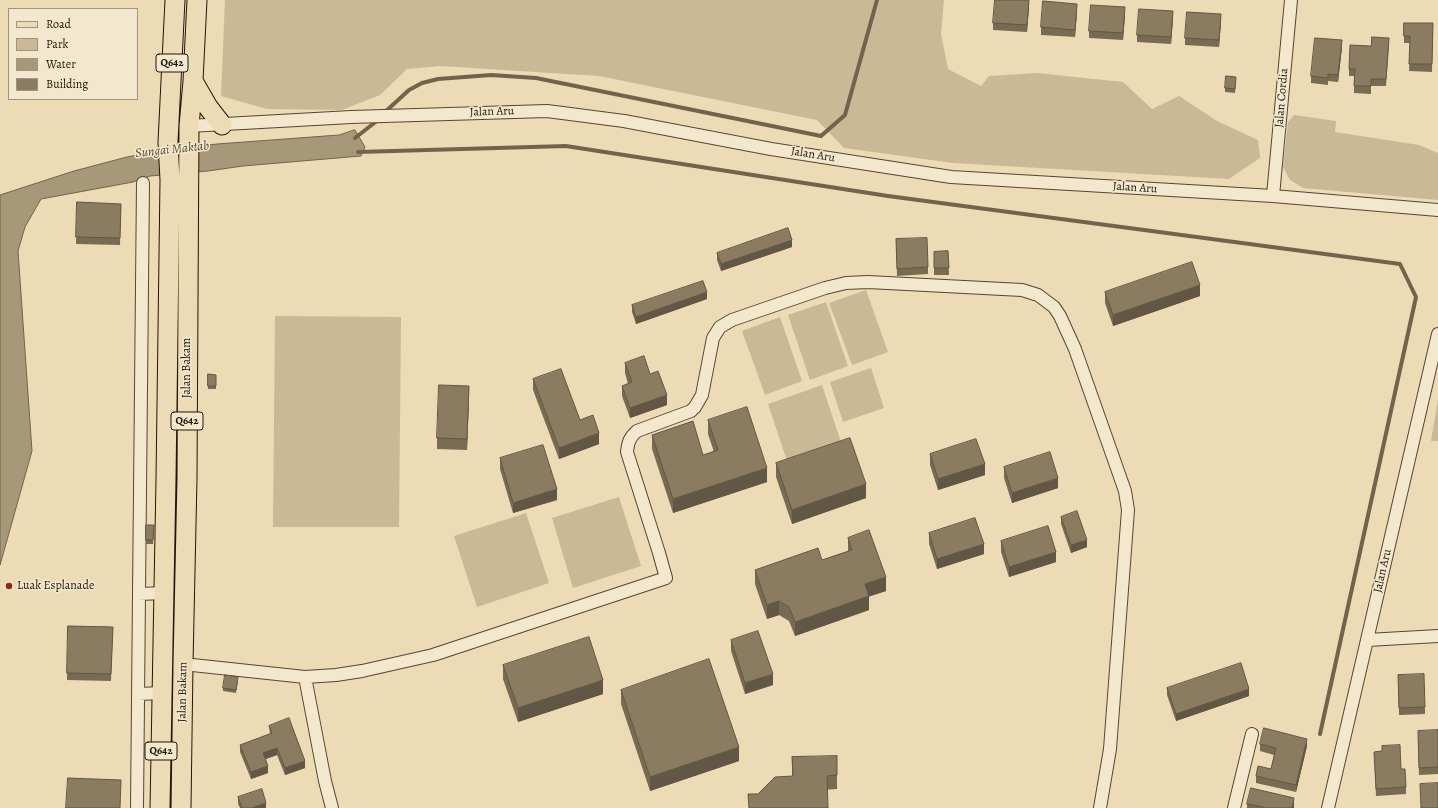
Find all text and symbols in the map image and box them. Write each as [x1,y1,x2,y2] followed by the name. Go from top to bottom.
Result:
[8,8,138,100] legend
[46,16,71,32] text: Road
[46,36,69,52] text: Park
[156,54,188,72] road number: Q642
[46,56,76,72] text: Water
[1272,68,1292,128] street label: Jalan Cordia
[46,76,88,92] text: Building
[470,104,514,120] street label: Jalan Aru
[134,138,210,162] water label: Sungai Maktab
[790,144,836,166] street label: Jalan Aru
[1112,179,1158,197] street label: Jalan Aru
[180,338,194,398] street label: Jalan Bakam
[171,412,203,430] road number: Q642
[1371,548,1395,594] street label: Jalan Aru
[17,579,94,593] place label: Luak Esplanade
[4,581,14,591] marker: Luak Esplanade
[175,662,191,722] street label: Jalan Bakam
[145,742,177,760] road number: Q642

